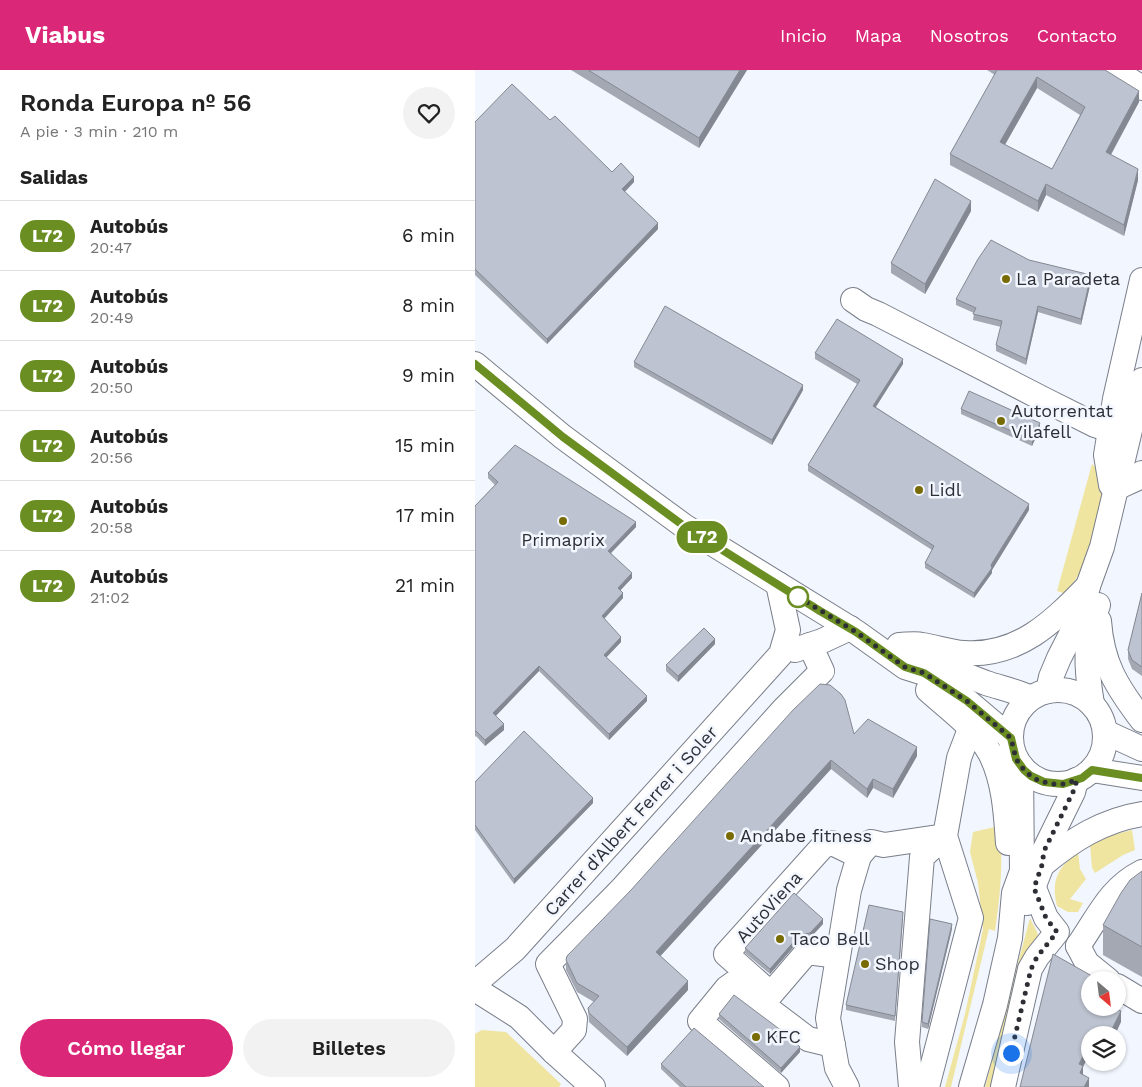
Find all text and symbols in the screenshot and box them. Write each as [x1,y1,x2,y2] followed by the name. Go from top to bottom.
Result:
[25,21,105,49] text: Viabus
[780,25,827,46] text: Inicio
[855,25,902,46] text: Mapa
[930,25,1009,46] text: Nosotros
[1037,25,1117,46] text: Contacto
[403,87,455,139] button: heart
[20,89,251,117] text: Ronda Europa nº 56
[20,122,178,141] text: A pie · 3 min · 210 m
[20,166,88,189] text: Salidas
[90,215,168,238] text: Autobús
[402,224,455,247] text: 6 min
[32,225,63,246] text: L72
[90,238,132,257] text: 20:47
[1016,268,1120,289] place label: La Paradeta
[1000,273,1012,285] marker: La Paradeta
[90,285,168,308] text: Autobús
[402,294,455,317] text: 8 min
[32,295,63,316] text: L72
[90,308,134,327] text: 20:49
[90,355,168,378] text: Autobús
[402,364,455,387] text: 9 min
[32,365,63,386] text: L72
[90,378,133,397] text: 20:50
[1011,400,1113,442] place label: Autorrentat Vilafell
[995,415,1007,427] marker: Autorrentat Vilafell
[90,425,168,448] text: Autobús
[395,434,455,457] text: 15 min
[32,435,63,456] text: L72
[90,448,133,467] text: 20:56
[929,479,962,500] place label: Lidl
[913,484,925,496] marker: Lidl
[90,495,168,518] text: Autobús
[396,504,455,527] text: 17 min
[32,505,63,526] text: L72
[557,515,569,527] marker: Primaprix
[90,518,133,537] text: 20:58
[673,521,731,553] line badge: L72
[687,526,717,547] text: L72
[521,529,605,550] place label: Primaprix
[90,565,168,588] text: Autobús
[395,574,455,597] text: 21 min
[32,575,63,596] text: L72
[787,586,809,608] unlabelled marker
[90,588,130,607] text: 21:02
[540,721,722,920] street label: Carrer d'Albert Ferrer i Soler
[740,825,872,846] place label: Andabe fitness
[724,830,736,842] marker: Andabe fitness
[731,867,806,947] street label: AutoViena
[790,928,870,949] place label: Taco Bell
[774,933,786,945] marker: Taco Bell
[875,953,920,974] place label: Shop
[859,958,871,970] marker: Shop
[1081,971,1126,1016] north arrow
[1081,971,1126,1071] map controls
[20,1019,233,1077] button: Cómo llegar
[243,1019,455,1077] button: Billetes
[766,1026,801,1047] place label: KFC
[1081,1026,1126,1071] button: layers
[750,1031,762,1043] marker: KFC
[999,1041,1024,1066] your location

